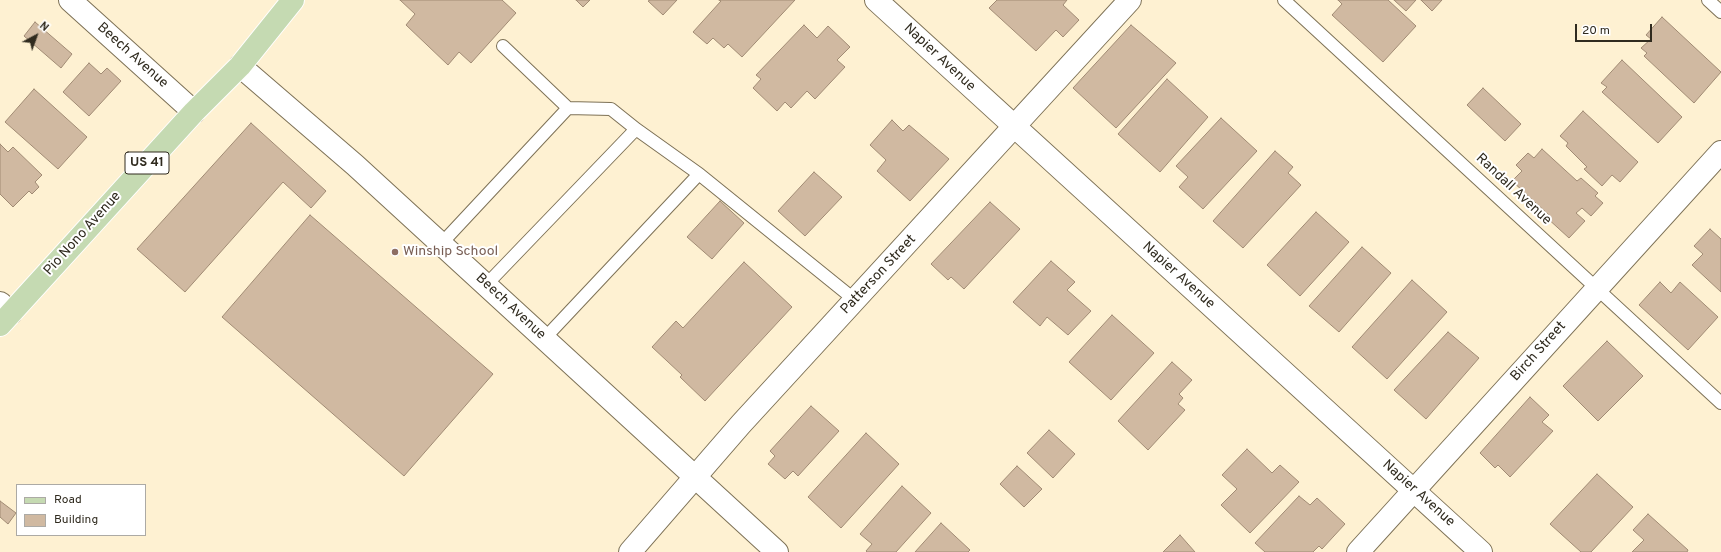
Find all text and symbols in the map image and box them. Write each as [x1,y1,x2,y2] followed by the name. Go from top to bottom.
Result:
[16,16,56,56] north arrow
[1577,16,1654,42] scale bar
[36,19,51,35] text: N
[93,20,171,92] street label: Beech Avenue
[900,21,978,95] street label: Napier Avenue
[1582,23,1610,39] text: 20 m
[1472,151,1554,229] street label: Randall Avenue
[125,152,169,174] road number: US 41
[41,189,125,279] street label: Pio Nono Avenue
[838,232,920,318] street label: Patterson Street
[1138,239,1218,313] street label: Napier Avenue
[403,244,498,260] place label: Winship School
[390,247,400,257] marker: Winship School
[471,270,549,344] street label: Beech Avenue
[1508,319,1570,385] street label: Birch Street
[1378,457,1458,531] street label: Napier Avenue
[16,484,146,536] legend
[54,492,82,508] text: Road
[54,512,98,528] text: Building

